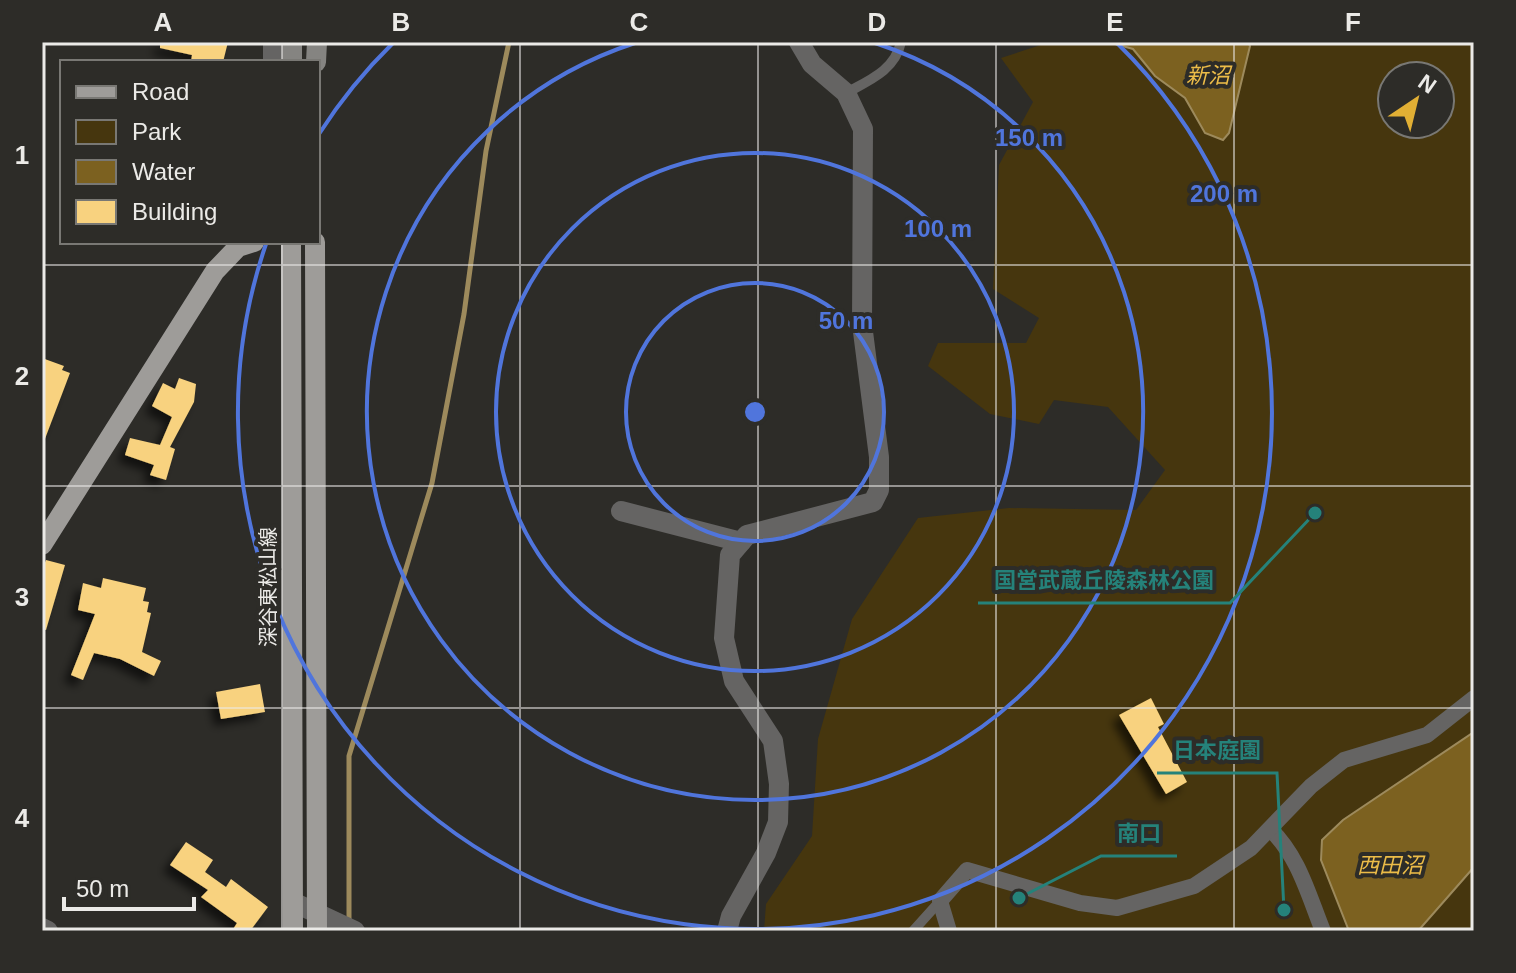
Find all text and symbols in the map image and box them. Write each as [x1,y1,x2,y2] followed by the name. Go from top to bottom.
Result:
[154,7,173,37] text: A
[392,7,410,37] text: B
[630,7,649,37] text: C
[868,7,886,37] text: D
[1106,7,1124,37] text: E
[1345,7,1361,37] text: F
[60,60,320,244] legend
[1376,60,1456,140] north arrow
[1186,63,1233,88] water label: 新沼
[1414,69,1441,99] text: N
[132,78,189,105] text: Road
[132,118,182,145] text: Park
[995,124,1063,151] text: 150 m
[15,140,29,170] text: 1
[132,158,195,185] text: Water
[1190,180,1258,207] text: 200 m
[132,198,217,225] text: Building
[904,215,972,242] text: 100 m
[819,307,873,334] text: 50 m
[15,361,29,391] text: 2
[741,398,769,426] centre of rings
[257,527,279,647] street label: 深谷東松山線
[978,557,1230,603] callout: 国営武蔵丘陵森林公園
[994,568,1214,593] text: 国営武蔵丘陵森林公園
[15,582,29,612] text: 3
[1157,727,1277,773] callout: 日本庭園
[1173,738,1261,763] text: 日本庭園
[15,803,30,833] text: 4
[1101,810,1177,856] callout: 南口
[1117,821,1161,846] text: 南口
[1357,853,1426,878] water label: 西田沼
[64,861,194,911] scale bar
[76,875,129,902] text: 50 m

